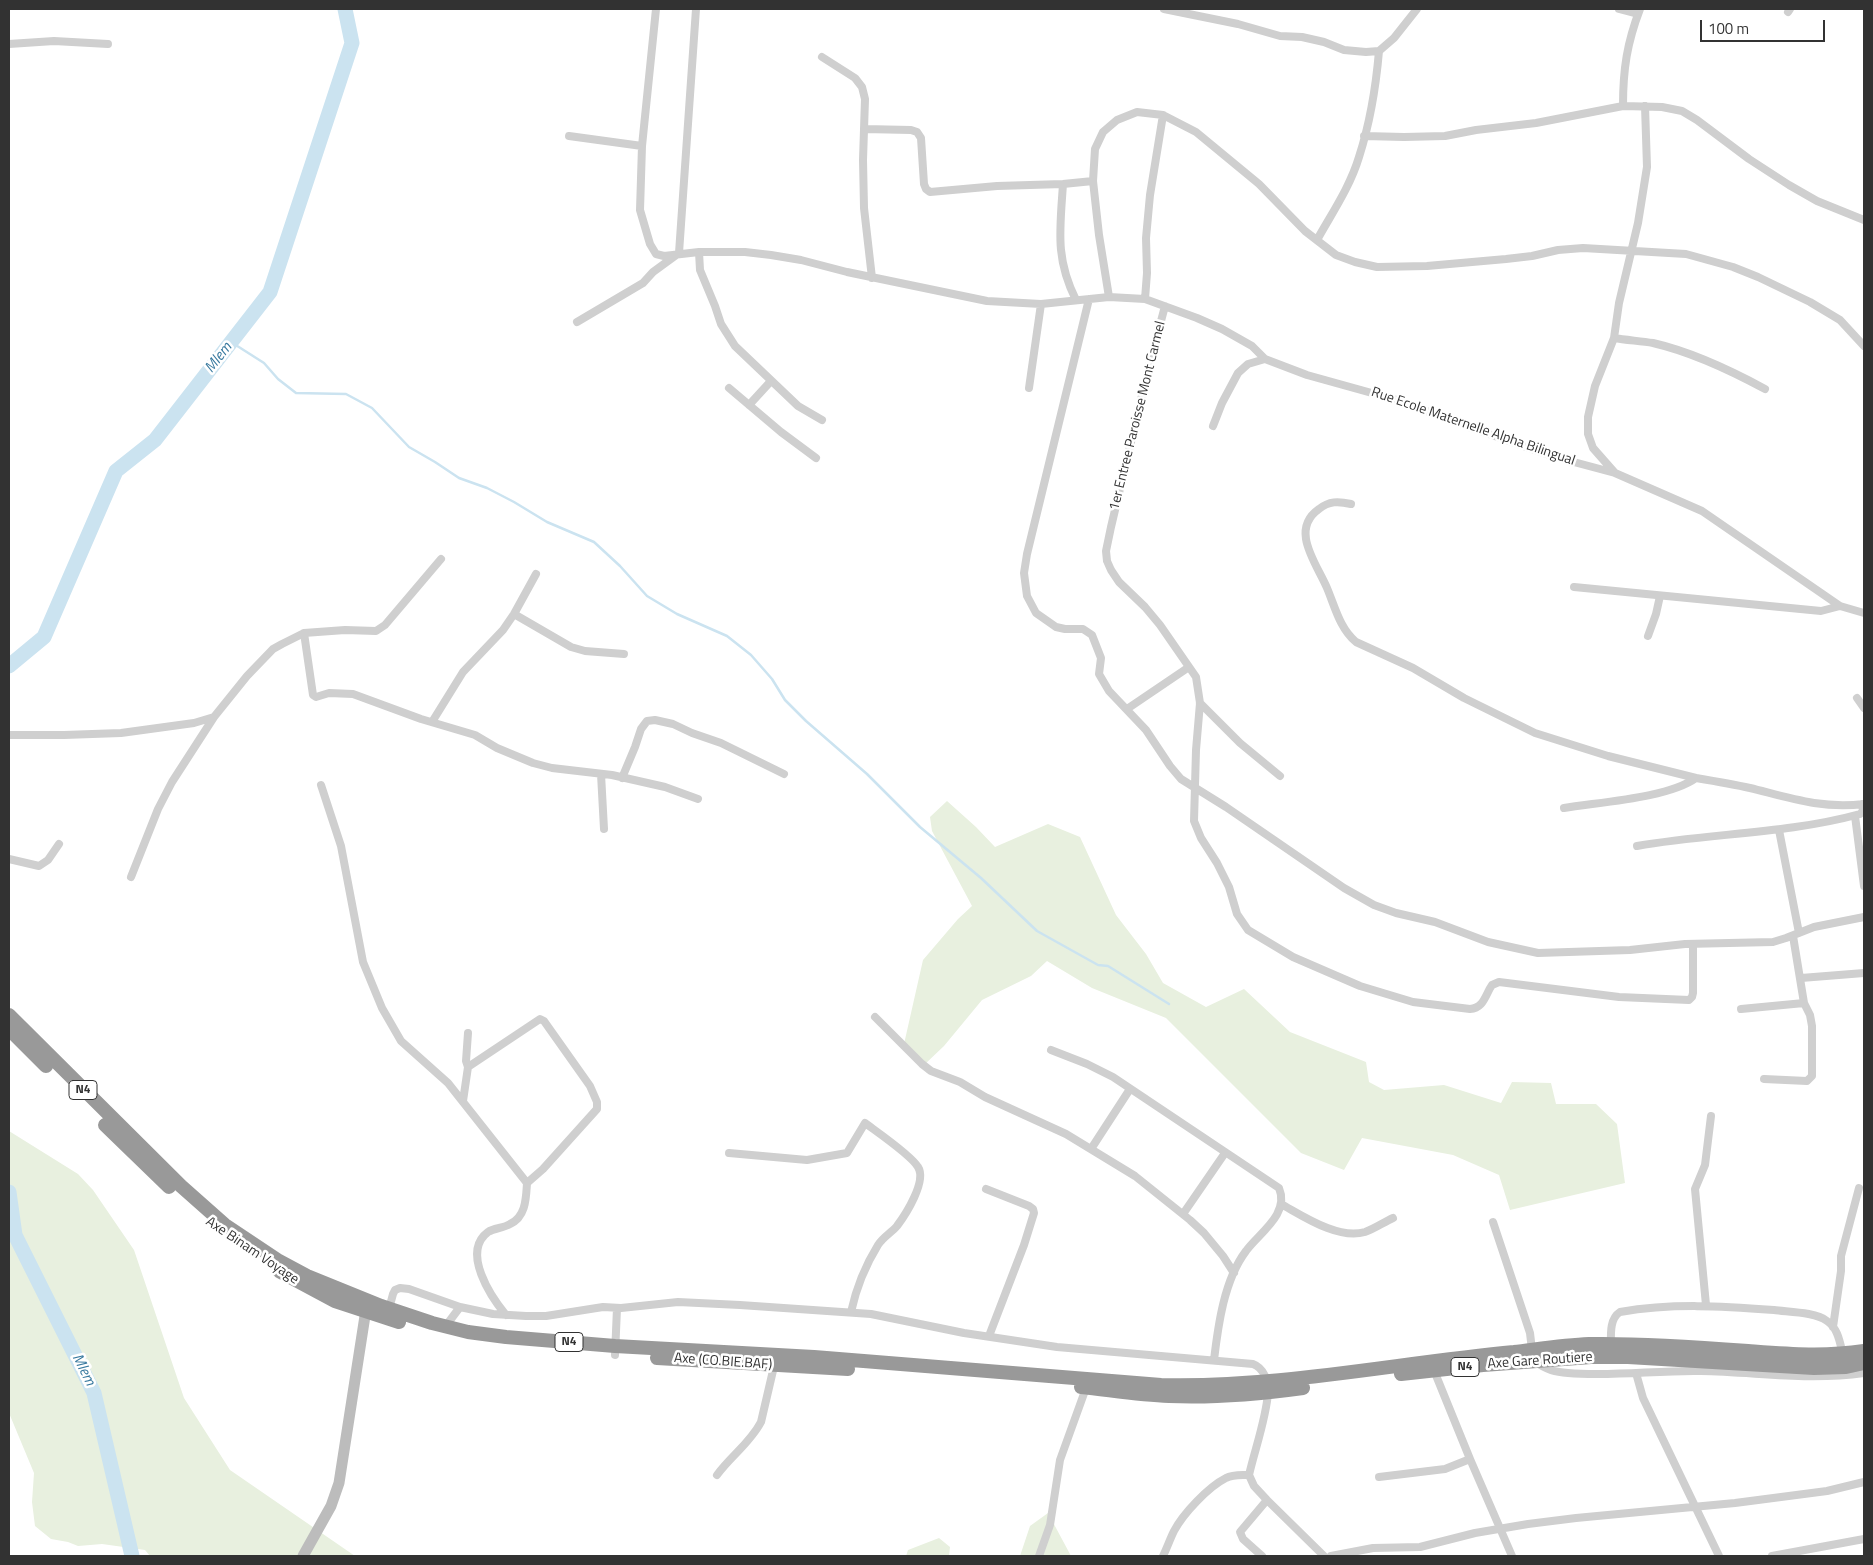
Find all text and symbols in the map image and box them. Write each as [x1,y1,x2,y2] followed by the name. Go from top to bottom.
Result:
[1703,10,1828,42] scale bar
[1708,17,1749,40] text: 100 m
[1106,320,1170,512] street label: 1er Entree Paroisse Mont Carmel
[202,339,236,377] water label: Mlem
[1369,384,1577,470] street label: Rue Ecole Maternelle Alpha Bilingual
[69,1080,97,1100] road number: N4
[202,1214,302,1288] street label: Axe Binam Voyage
[555,1332,583,1351] road number: N4
[1487,1349,1593,1373] street label: Axe Gare Routiere
[673,1350,773,1374] street label: Axe (CO.BIE.BAF)
[67,1351,99,1389] water label: Mlem
[1451,1358,1479,1376] road number: N4

